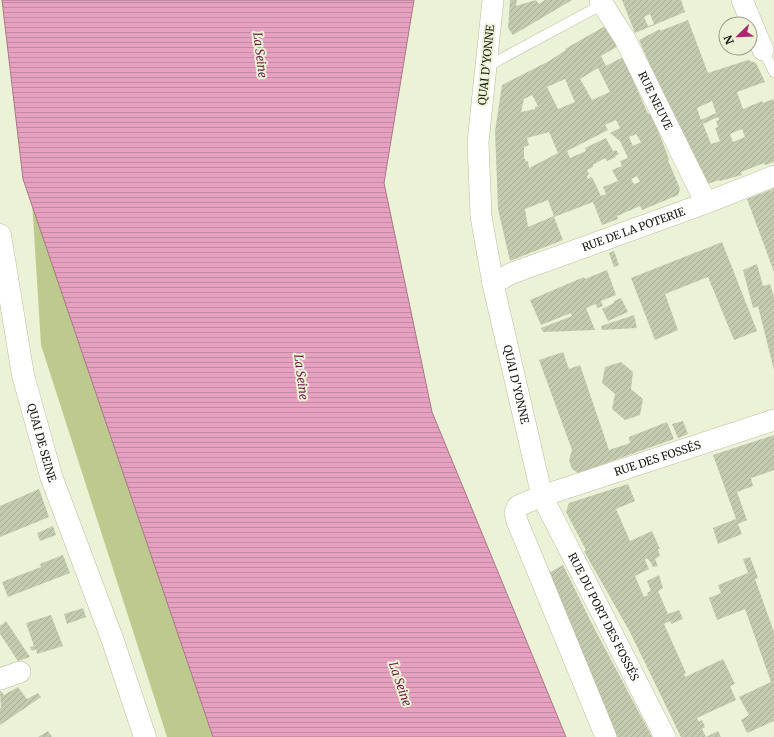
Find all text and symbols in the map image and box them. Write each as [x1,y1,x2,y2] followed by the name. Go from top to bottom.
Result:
[718,16,758,56] north arrow
[475,24,497,106] street label: QUAI D'YONNE
[250,31,271,79] water label: La Seine
[721,33,737,47] text: N
[635,69,676,132] street label: RUE NEUVE
[580,204,687,254] street label: RUE DE LA POTERIE
[500,344,532,425] street label: QUAI D'YONNE
[291,353,312,401] water label: La Seine
[24,402,60,484] street label: QUAI DE SEINE
[612,437,703,479] street label: RUE DES FOSSÉS
[565,550,642,684] street label: RUE DU PORT DES FOSSÉS
[386,660,415,708] water label: La Seine

